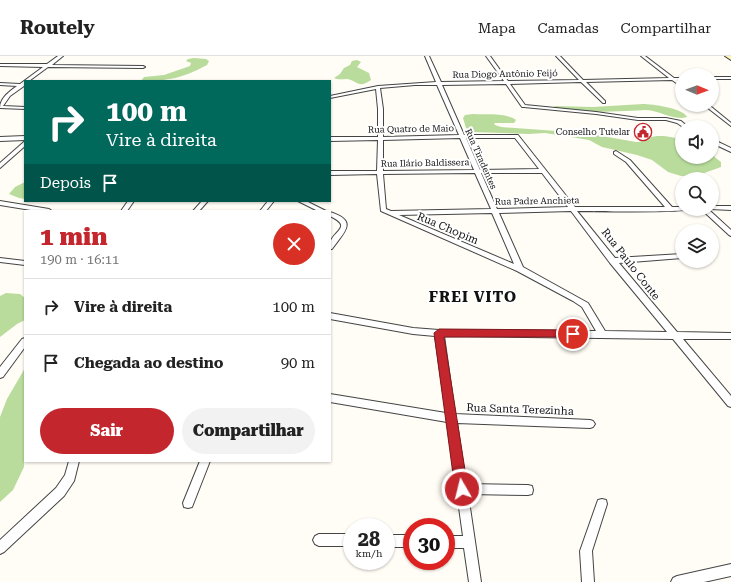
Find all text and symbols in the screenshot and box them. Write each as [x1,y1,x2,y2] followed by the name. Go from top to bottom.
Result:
[20,16,95,39] text: Routely
[478,20,515,36] text: Mapa
[537,20,599,36] text: Camadas
[621,20,711,36] text: Compartilhar
[452,68,558,80] street label: Rua Diogo Antônio Feijó
[675,68,719,112] north arrow
[675,68,719,268] map controls
[106,95,187,128] text: 100 m
[40,96,92,148] icon: right
[675,120,719,164] button: sound
[633,122,653,142] public building icon: Conselho Tutelar
[368,123,455,135] street label: Rua Quatro de Maio
[463,127,499,191] street label: Rua Tiradentes
[556,127,630,137] place label: Conselho Tutelar
[106,129,217,150] text: Vire à direita
[381,157,469,169] street label: Rua Ilário Baldissera
[99,172,121,194] icon: arrive
[675,172,719,216] button: search
[40,174,91,192] text: Depois
[495,195,580,207] street label: Rua Padre Anchieta
[415,210,480,247] street label: Rua Chopim
[40,223,107,251] text: 1 min
[273,223,315,265] button: close
[675,224,719,268] button: layers
[599,226,663,303] street label: Rua Paulo Conte
[40,252,119,267] text: 190 m · 16:11
[429,288,517,306] district label: FREI VITO
[40,296,62,318] icon: right
[74,298,172,316] text: Vire à direita
[272,298,315,316] text: 100 m
[556,317,590,351] pin
[562,323,584,345] icon: arrive
[40,352,62,374] icon: arrive
[74,354,223,372] text: Chegada ao destino
[281,354,315,372] text: 90 m
[466,401,574,418] street label: Rua Santa Terezinha
[40,408,174,454] button: Sair
[182,408,315,454] button: Compartilhar
[441,468,483,510] position arrow
[403,518,455,570] speed limit sign: 30
[358,527,380,551] text: 28
[356,548,382,559] text: km/h

